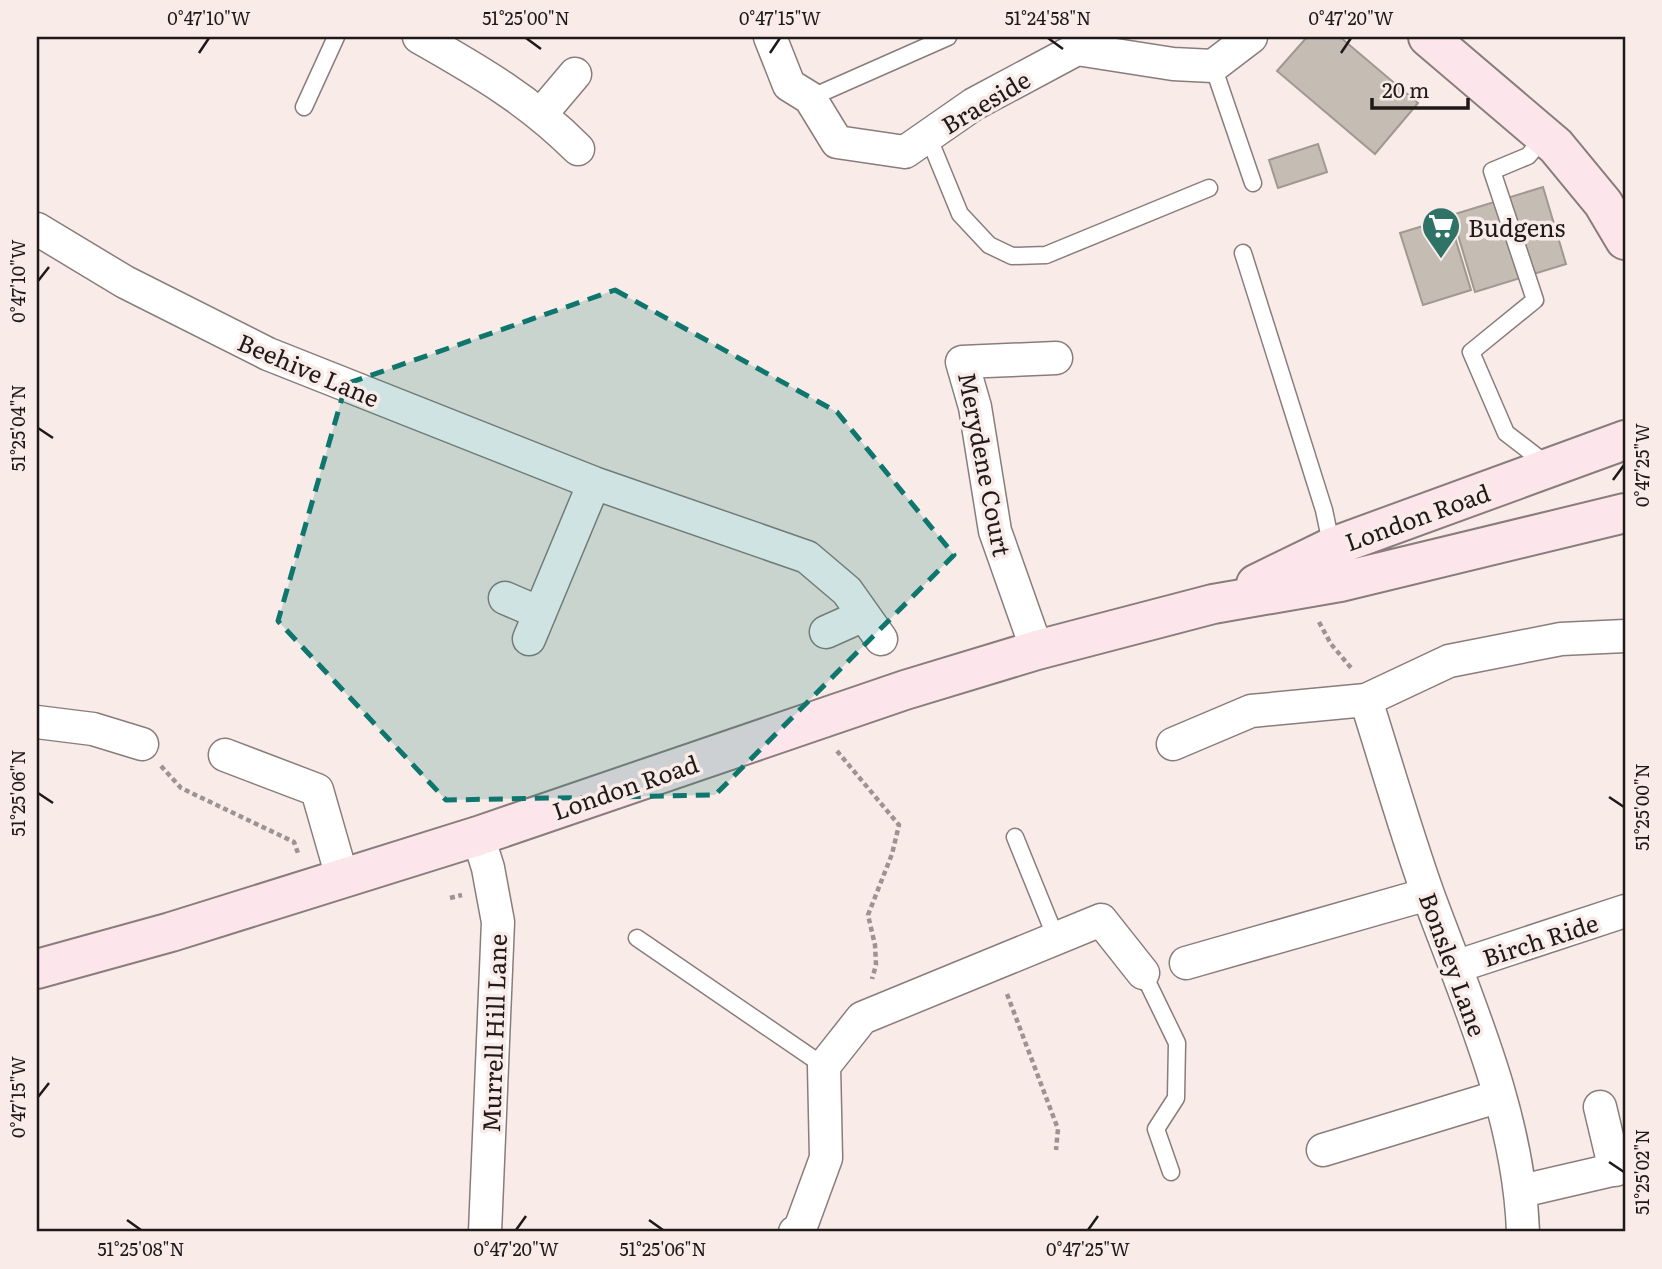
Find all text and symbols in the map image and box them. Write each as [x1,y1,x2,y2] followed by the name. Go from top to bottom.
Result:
[167,4,251,31] text: 0°47'10"W
[482,4,570,31] text: 51°25'00"N
[739,4,821,31] text: 0°47'15"W
[1005,4,1091,31] text: 51°24'58"N
[1308,4,1394,31] text: 0°47'20"W
[934,61,1036,141] street label: Braeside
[1372,66,1468,110] scale bar
[1382,73,1429,104] text: 20 m
[1420,205,1462,260] supermarket icon: Budgens
[1468,209,1566,244] place label: Budgens
[4,239,31,323] text: 0°47'10"W
[233,323,385,415] street label: Beehive Lane
[951,369,1021,559] street label: Merydene Court
[4,384,31,472] text: 51°25'04"N
[1628,423,1655,507] text: 0°47'25"W
[1340,473,1495,558] street label: London Road
[547,745,703,827] street label: London Road
[4,750,31,836] text: 51°25'06"N
[1628,763,1655,851] text: 51°25'00"N
[1412,887,1496,1041] street label: Bonsley Lane
[1478,904,1602,974] street label: Birch Ride
[472,933,514,1133] street label: Murrell Hill Lane
[4,1056,31,1138] text: 0°47'15"W
[1628,1129,1655,1215] text: 51°25'02"N
[97,1235,185,1262] text: 51°25'08"N
[473,1235,559,1262] text: 0°47'20"W
[620,1235,706,1262] text: 51°25'06"N
[1046,1235,1130,1262] text: 0°47'25"W

